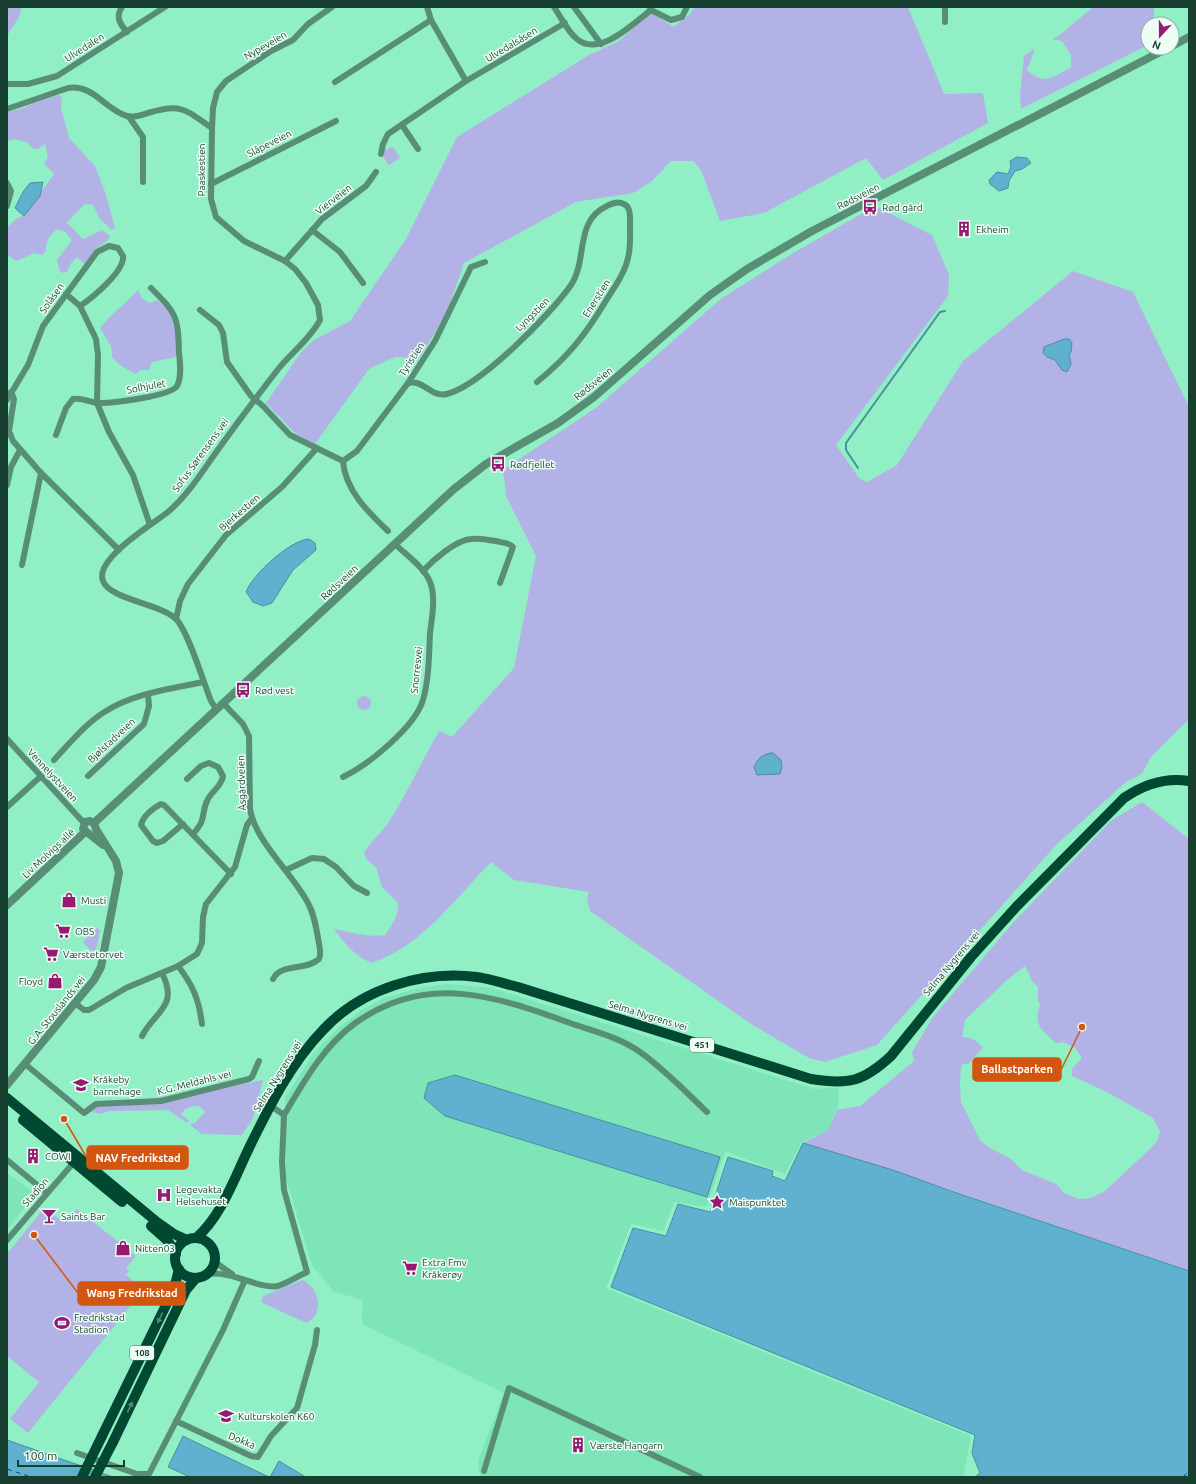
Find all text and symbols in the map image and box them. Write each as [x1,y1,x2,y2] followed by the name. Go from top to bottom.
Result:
[1140,16,1180,56] north arrow
[483,25,539,64] street label: Ulvedalsåsen
[242,29,289,62] street label: Nypeveien
[62,31,106,64] street label: Ulvedalen
[1150,38,1162,52] text: N
[245,128,293,159] street label: Slåpeveien
[196,144,207,196] street label: Paaskestien
[835,181,881,212] street label: Rødsveien
[313,182,354,217] street label: Vierveien
[861,198,879,216] bus stop icon: Rød gård
[882,202,923,213] place label: Rød gård
[955,220,973,238] building icon: Ekheim
[976,224,1009,235] place label: Ekheim
[580,277,612,319] street label: Enerstien
[37,281,66,316] street label: Solåsen
[513,295,552,334] street label: Lyngstien
[396,340,426,378] street label: Tyristien
[572,365,615,402] street label: Rødsveien
[126,377,167,396] street label: Solhjulet
[170,416,231,494] street label: Sofus Sørensens vei
[489,455,507,473] bus stop icon: Rødfjellet
[510,459,554,470] place label: Rødfjellet
[217,492,262,533] street label: Bjerkestien
[319,563,360,602] street label: Rødsveien
[409,646,424,694] street label: Snorresvei
[234,681,252,699] bus stop icon: Rød vest
[255,685,294,696] place label: Rød vest
[85,716,137,765] street label: Bjølstadveien
[25,747,80,804] street label: Vennelystveien
[235,755,248,811] street label: Åsgårdveien
[20,826,77,880] street label: Liv Molvigs allé
[60,891,78,909] shop icon: Musti
[81,895,106,906] place label: Musti
[54,922,72,940] supermarket icon: OBS
[75,926,94,937] place label: OBS
[921,929,982,998] street label: Selma Nygrens vei
[42,945,60,963] supermarket icon: Værstetorvet
[63,949,123,960] place label: Værstetorvet
[46,972,64,990] shop icon: Floyd
[25,974,87,1047] street label: G.A. Stouslands vei
[19,976,43,987] place label: Floyd
[607,998,688,1033] street label: Selma Nygrens vei
[690,1038,714,1052] road number: 451
[251,1039,304,1114] street label: Selma Nygrens vei
[973,1058,1061,1081] callout: Ballastparken
[981,1063,1053,1075] text: Ballastparken
[156,1068,232,1097] street label: K.G. Meldahls vei
[93,1074,141,1097] place label: Kråkeby barnehage
[72,1076,90,1094] school or university icon: Kråkeby barnehage
[87,1146,188,1169] callout: NAV Fredrikstad
[24,1147,42,1165] building icon: COWI
[45,1151,71,1162] place label: COWI
[96,1152,180,1164] text: NAV Fredrikstad
[20,1176,51,1209] street label: Stadion
[176,1184,226,1207] place label: Legevakta Helsehuset
[155,1186,173,1204] hospital icon: Legevakta Helsehuset
[708,1193,726,1211] place icon: Maispunktet
[729,1197,785,1208] place label: Maispunktet
[40,1207,58,1225] bar icon: Saints Bar
[61,1211,106,1222] place label: Saints Bar
[114,1239,132,1257] shop icon: Nitten03
[135,1243,175,1254] place label: Nitten03
[422,1257,467,1280] place label: Extra Fmv Kråkerøy
[401,1259,419,1277] supermarket icon: Extra Fmv Kråkerøy
[78,1282,185,1305] callout: Wang Fredrikstad
[87,1287,177,1299] text: Wang Fredrikstad
[74,1312,125,1335] place label: Fredrikstad Stadion
[156,1312,163,1324] one-way arrow
[53,1314,71,1332] sports icon: Fredrikstad Stadion
[130,1346,154,1360] road number: 108
[127,1401,133,1412] one-way arrow
[217,1407,235,1425] school or university icon: Kulturskolen K60
[238,1411,315,1422] place label: Kulturskolen K60
[227,1430,257,1451] street label: Dokka
[569,1436,587,1454] building icon: Værste Hangarn
[590,1440,663,1451] place label: Værste Hangarn
[18,1442,124,1468] scale bar
[24,1449,57,1462] text: 100 m

